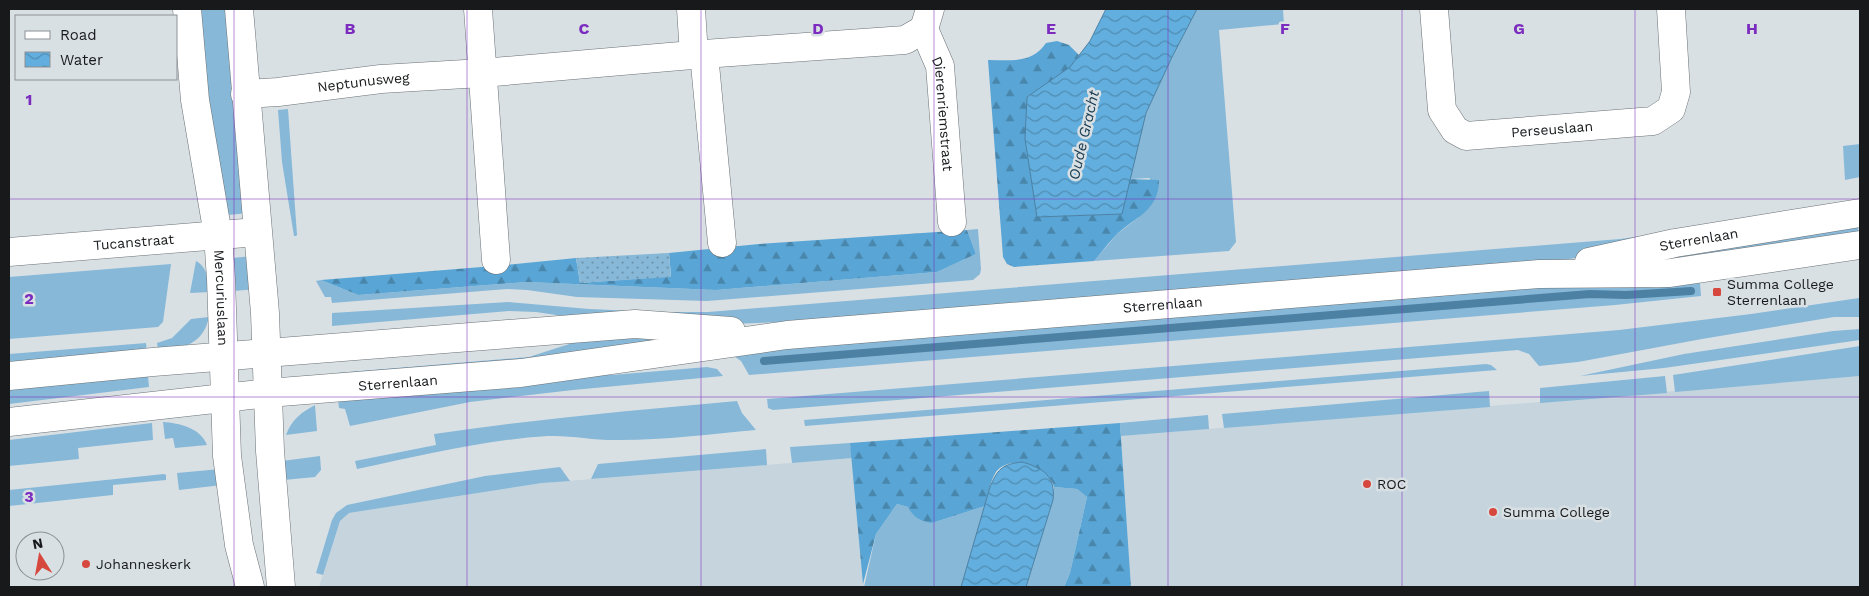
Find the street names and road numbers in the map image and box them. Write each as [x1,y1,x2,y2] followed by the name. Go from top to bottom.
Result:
[929,54,956,172] street label: Dierenriemstraat
[316,69,410,95] street label: Neptunusweg
[1510,118,1594,140] street label: Perseuslaan
[1658,225,1739,254] street label: Sterrenlaan
[93,231,175,253] street label: Tucanstraat
[211,249,231,346] street label: Mercuriuslaan
[1122,293,1203,316] street label: Sterrenlaan
[358,372,438,394] street label: Sterrenlaan

